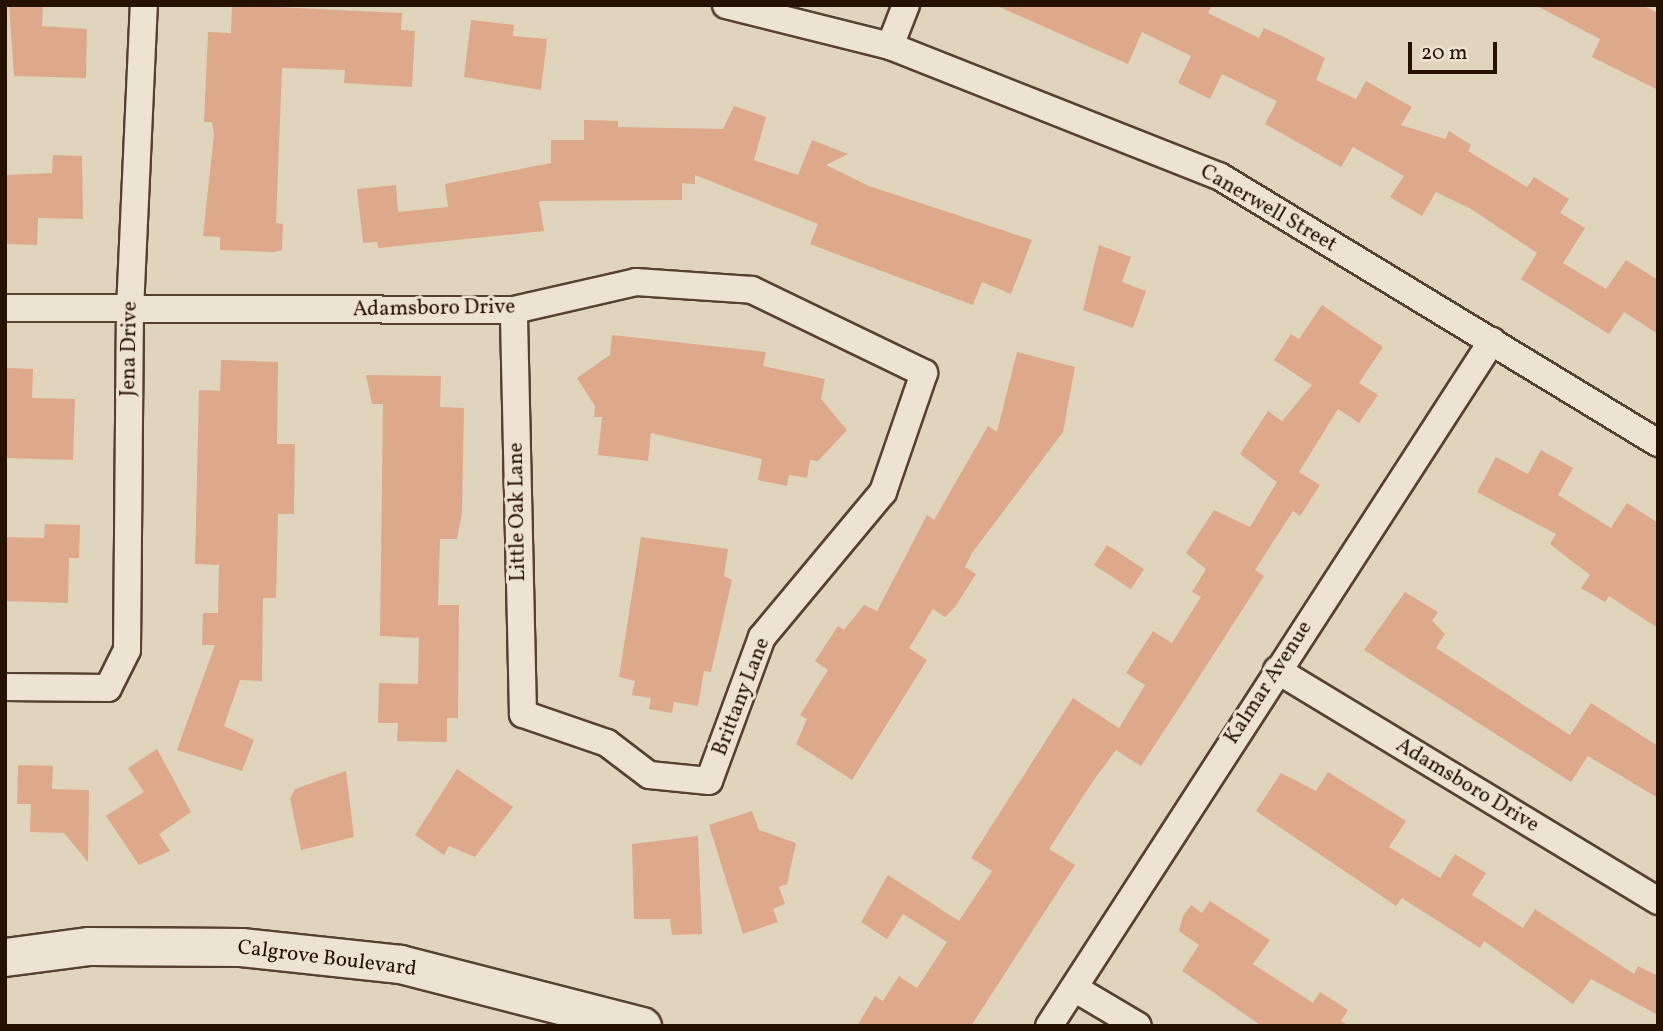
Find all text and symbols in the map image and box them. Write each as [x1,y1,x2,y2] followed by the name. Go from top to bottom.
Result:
[1411,28,1500,72] scale bar
[1421,39,1467,68] text: 20 m
[1195,160,1341,258] street label: Canerwell Street
[353,295,515,323] street label: Adamsboro Drive
[117,301,143,397] street label: Jena Drive
[504,442,532,582] street label: Little Oak Lane
[1220,617,1318,749] street label: Kalmar Avenue
[708,634,776,760] street label: Brittany Lane
[1391,733,1543,839] street label: Adamsboro Drive
[236,936,418,982] street label: Calgrove Boulevard

